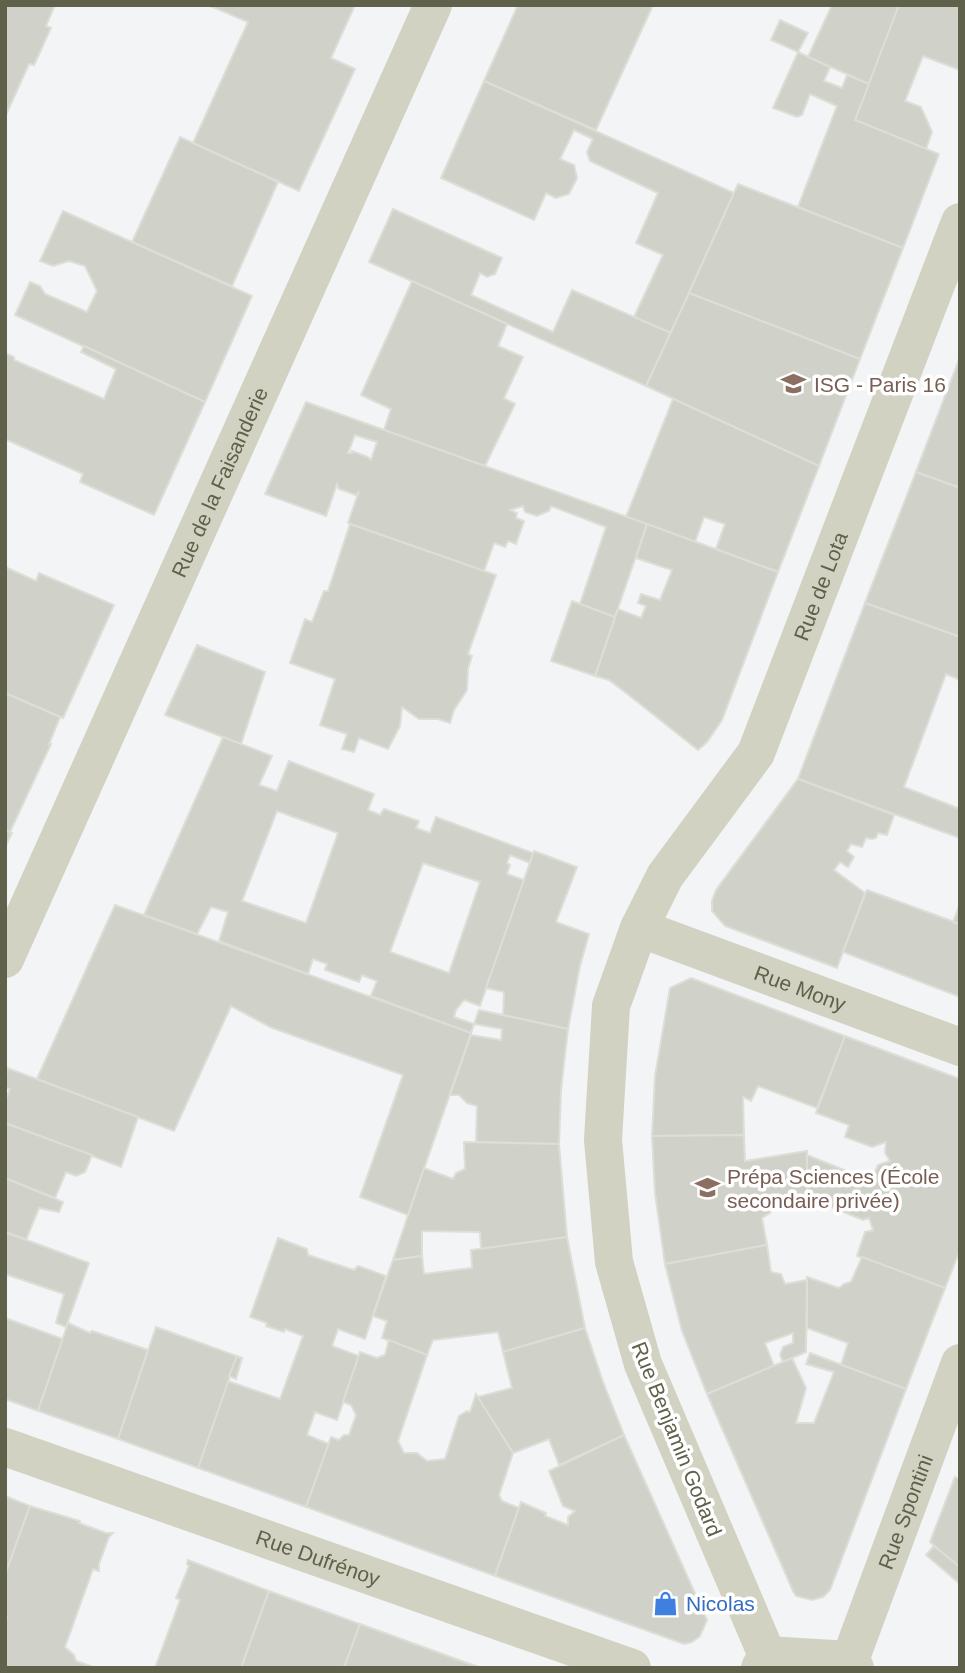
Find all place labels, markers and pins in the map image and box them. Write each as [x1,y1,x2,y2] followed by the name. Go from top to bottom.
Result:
[780,370,808,398] school or university icon: ISG - Paris 16
[814,373,946,396] place label: ISG - Paris 16
[727,1165,939,1212] place label: Prépa Sciences (École secondaire privée)
[693,1174,721,1202] school or university icon: Prépa Sciences (École secondaire privée)
[652,1589,680,1617] shop icon: Nicolas
[686,1592,755,1615] place label: Nicolas

